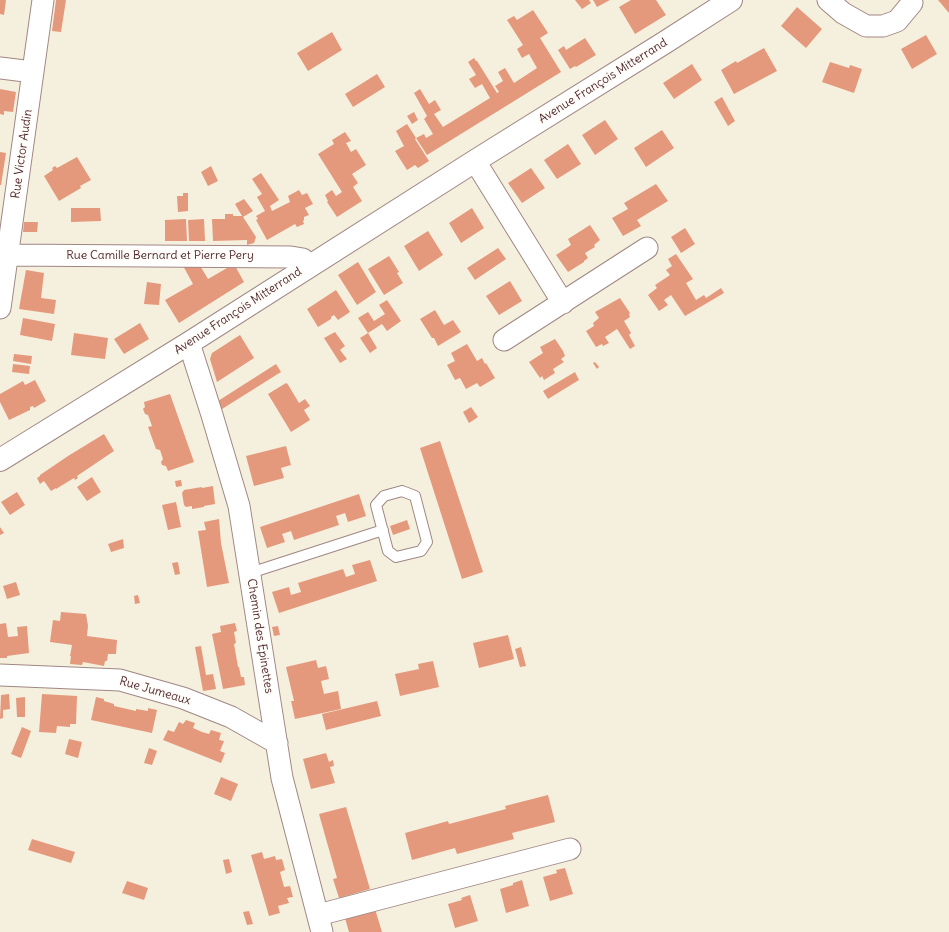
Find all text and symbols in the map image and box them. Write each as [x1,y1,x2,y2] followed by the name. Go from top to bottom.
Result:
[536,35,670,127] street label: Avenue François Mitterrand
[9,108,35,200] street label: Rue Victor Audin
[66,249,254,263] street label: Rue Camille Bernard et Pierre Pery
[172,264,304,358] street label: Avenue François Mitterrand
[244,578,276,694] street label: Chemin des Epinettes
[118,674,192,708] street label: Rue Jumeaux

